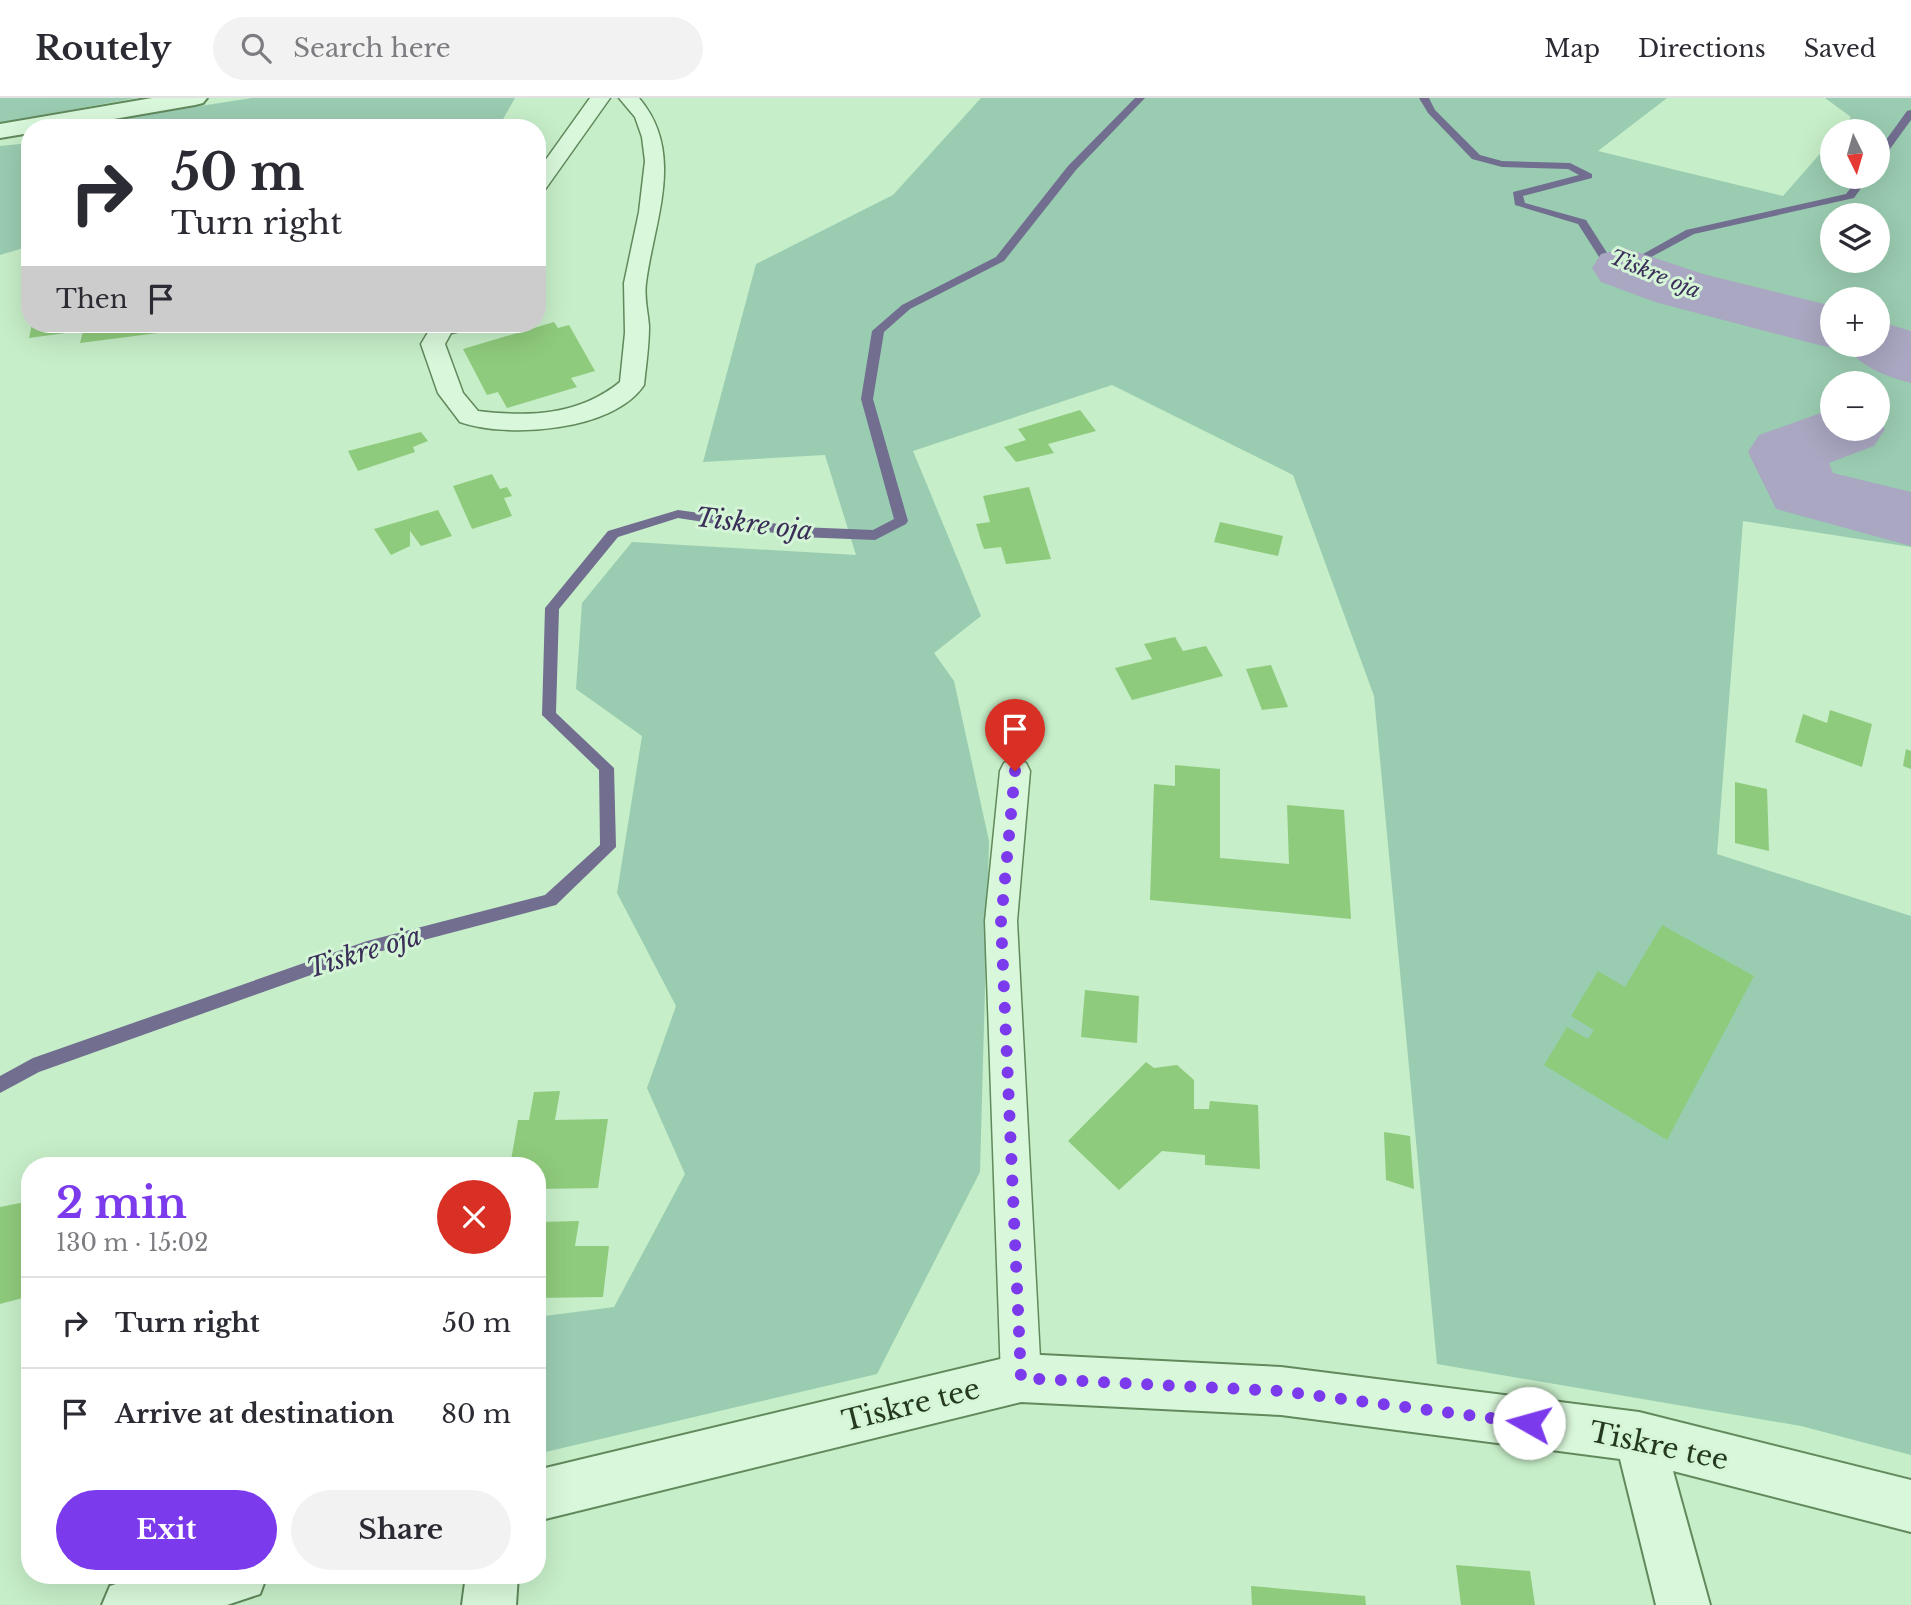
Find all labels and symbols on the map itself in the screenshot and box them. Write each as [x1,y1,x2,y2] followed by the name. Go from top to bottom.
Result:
[1820,119,1890,189] north arrow
[1606,244,1704,304] water label: Tiskre oja
[693,501,815,547] water label: Tiskre oja
[985,699,1045,771] pin
[303,919,425,985] water label: Tiskre oja
[838,1371,984,1439] street label: Tiskre tee
[1492,1386,1566,1460] position arrow
[1586,1414,1732,1478] street label: Tiskre tee

